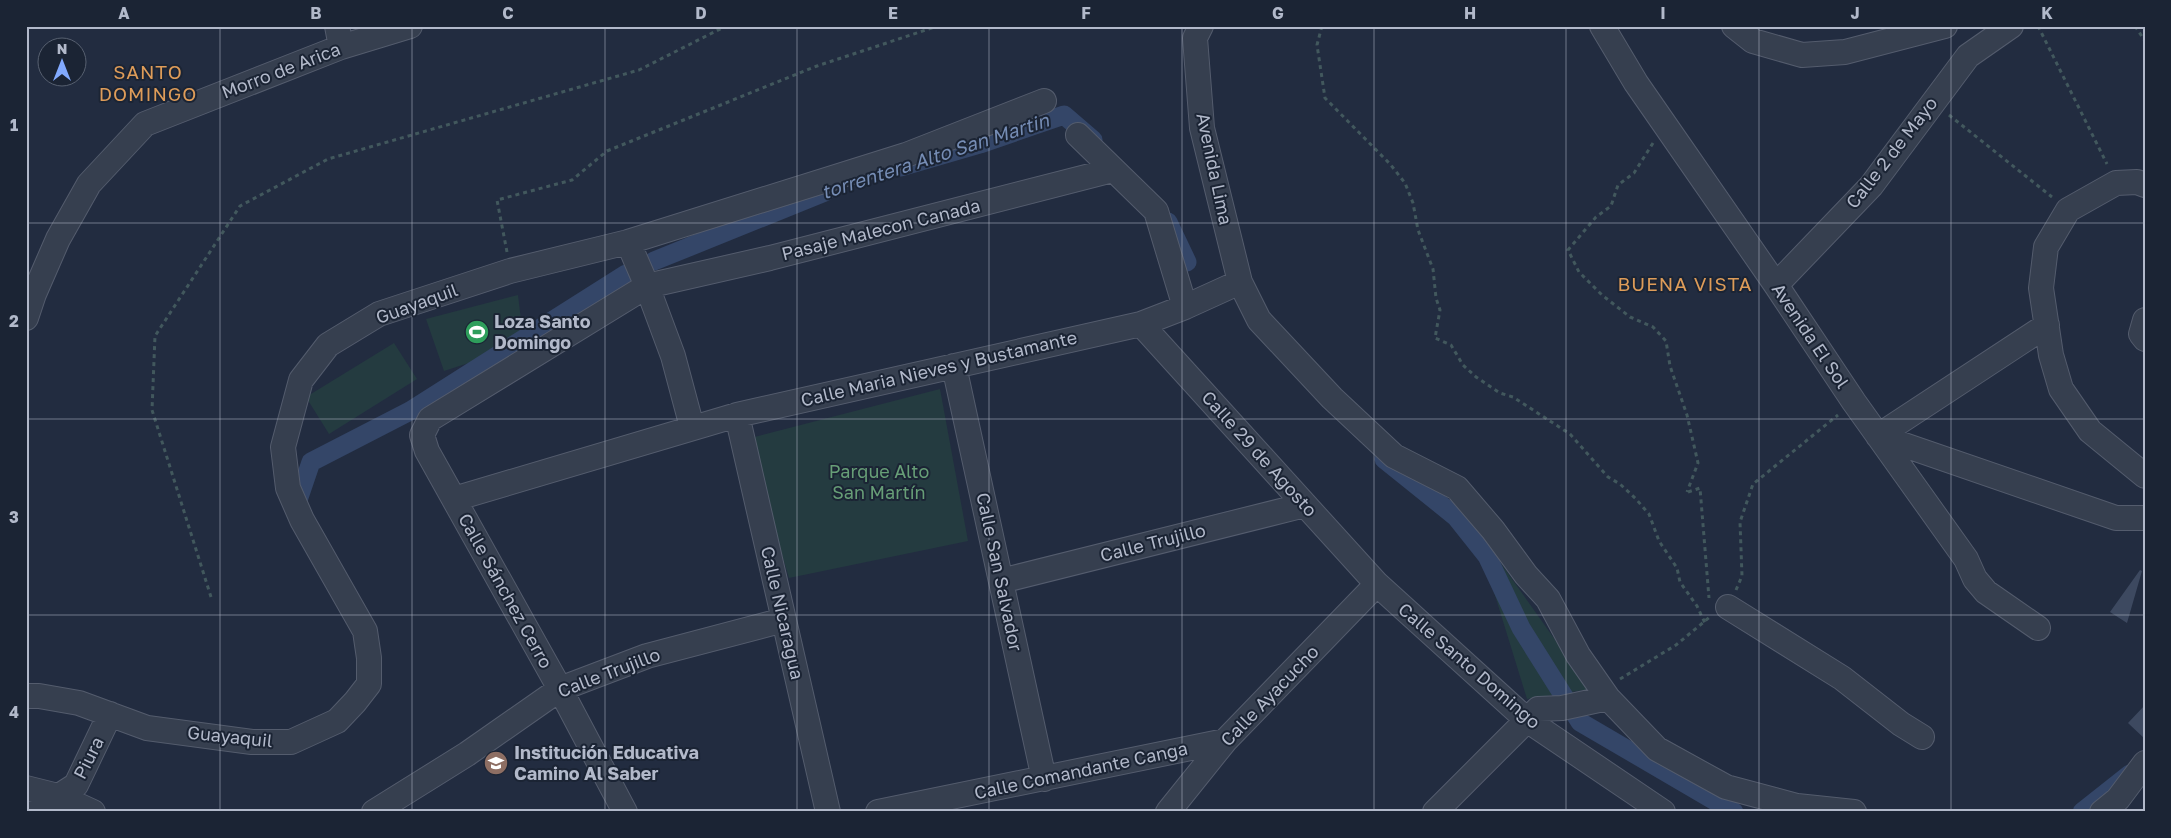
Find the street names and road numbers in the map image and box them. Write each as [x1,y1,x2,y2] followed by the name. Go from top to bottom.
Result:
[218,37,343,103] street label: Morro de Arica
[1841,92,1942,213] street label: Calle 2 de Mayo
[1192,111,1238,227] street label: Avenida Lima
[779,194,982,264] street label: Pasaje Malecon Canada
[373,278,461,328] street label: Guayaquil
[1768,279,1854,392] street label: Avenida El Sol
[799,326,1079,411] street label: Calle Maria Nieves y Bustamante
[1197,386,1322,521] street label: Calle 29 de Agosto
[972,490,1028,653] street label: Calle San Salvador
[454,509,558,672] street label: Calle Sánchez Cerro
[1098,518,1208,566] street label: Calle Trujillo
[757,544,809,682] street label: Calle Nicaragua
[1394,598,1545,733] street label: Calle Santo Domingo
[1216,640,1323,750] street label: Calle Ayacucho
[554,642,663,702] street label: Calle Trujillo
[186,721,274,751] street label: Guayaquil
[68,733,108,782] street label: Piura
[972,737,1190,803] street label: Calle Comandante Canga

